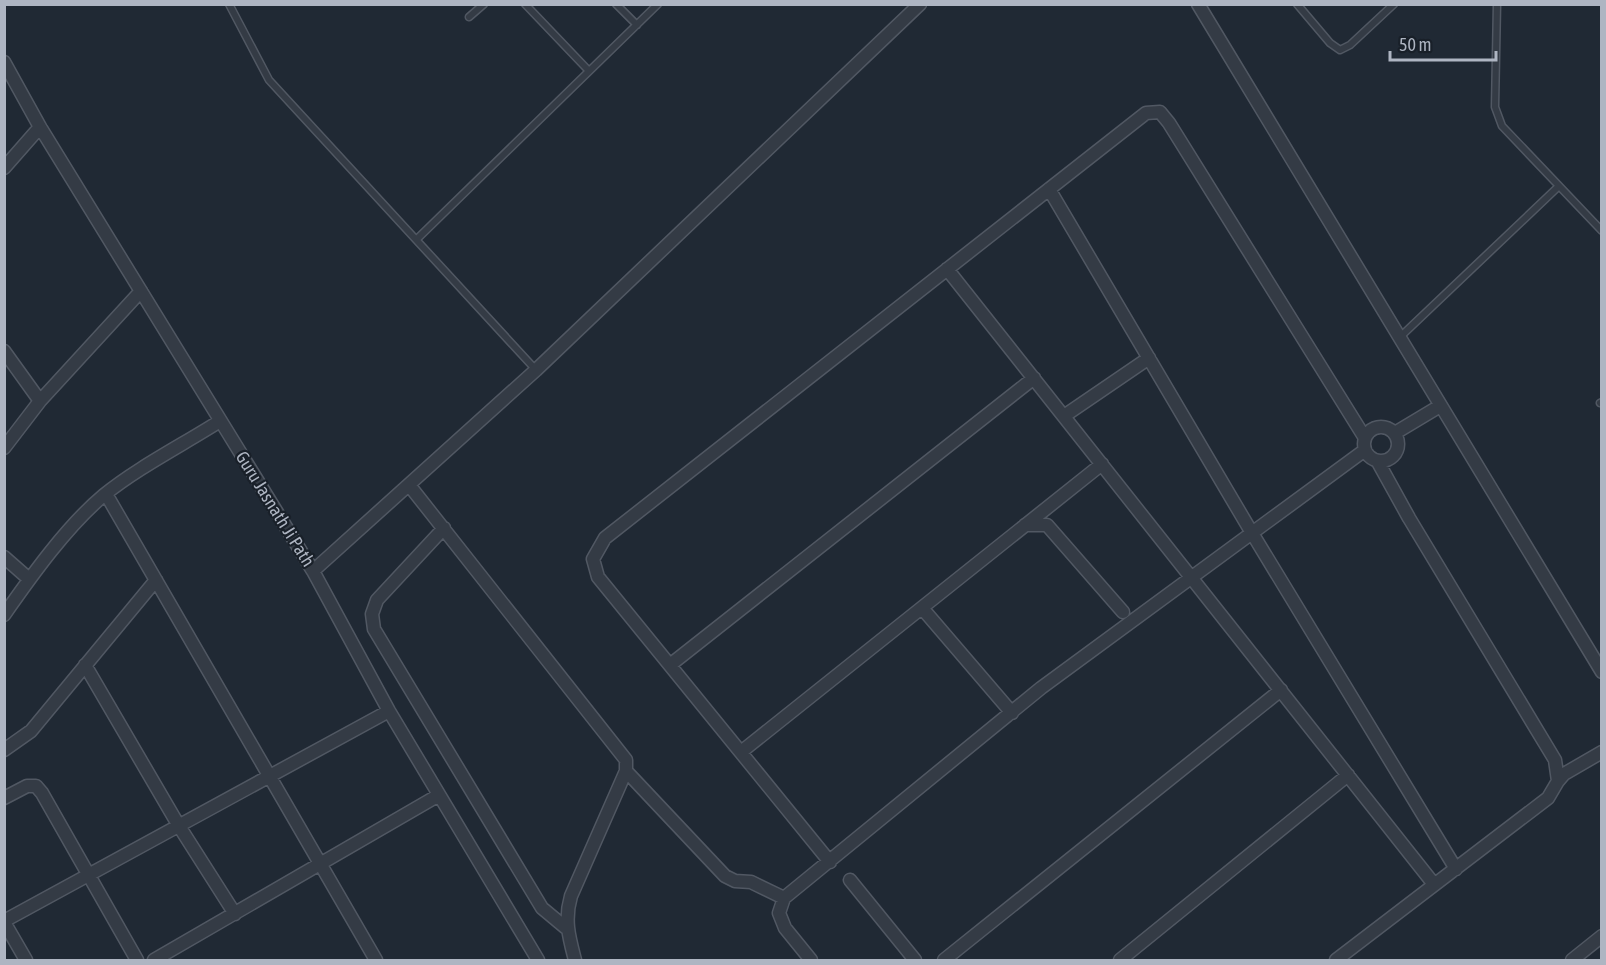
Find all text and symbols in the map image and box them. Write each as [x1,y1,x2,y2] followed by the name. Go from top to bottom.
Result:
[1390,24,1496,62] scale bar
[1399,34,1431,55] text: 50 m
[232,447,319,570] street label: Guru Jasnath Ji Path

